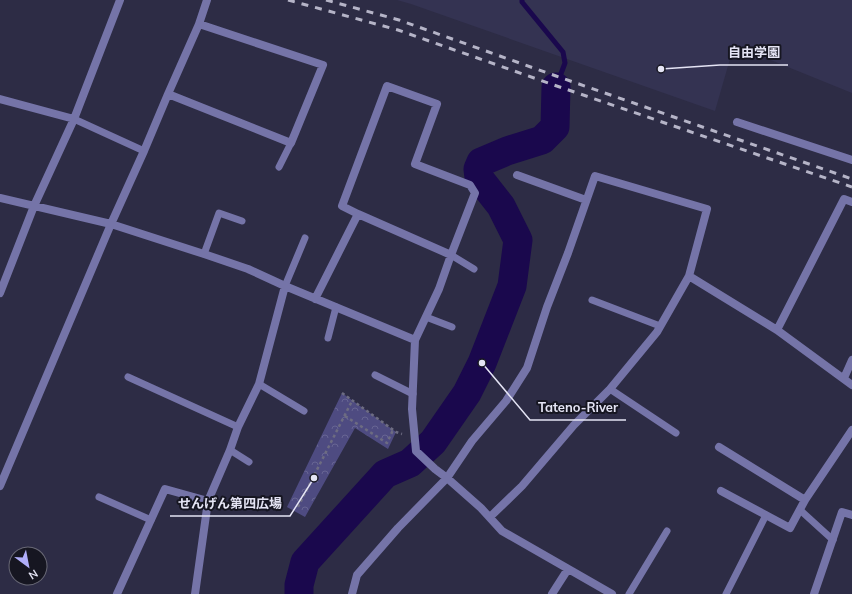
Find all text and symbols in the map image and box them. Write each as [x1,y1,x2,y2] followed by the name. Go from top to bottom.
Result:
[720,40,788,65] callout: 自由学園
[728,44,780,60] text: 自由学園
[530,395,626,420] callout: Tateno-River
[538,399,619,415] text: Tateno-River
[170,491,290,516] callout: せんげん第四広場
[178,495,282,511] text: せんげん第四広場
[8,546,48,586] north arrow
[26,566,41,583] text: N

